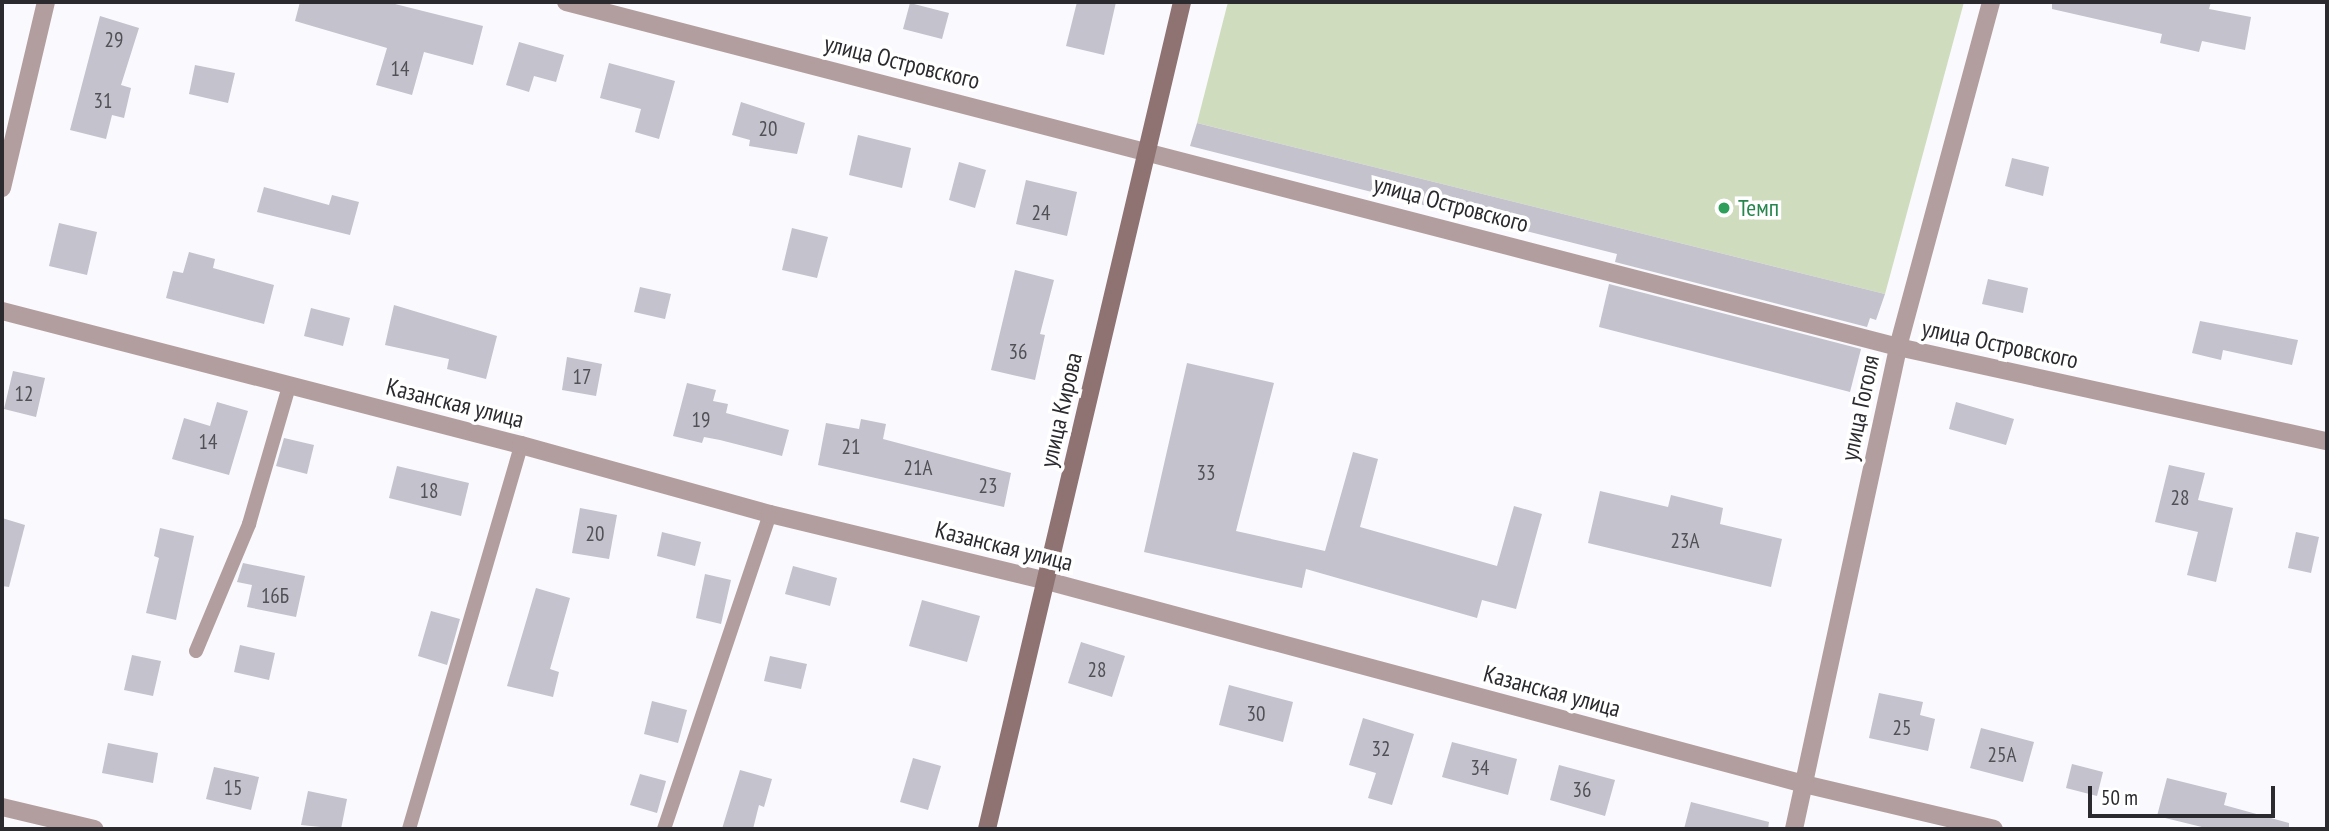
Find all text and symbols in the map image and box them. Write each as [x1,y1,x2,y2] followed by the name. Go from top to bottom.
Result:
[105,27,123,53] house number: 29
[821,29,983,95] street label: улица Островского
[391,56,409,82] house number: 14
[94,88,112,114] house number: 31
[759,116,777,142] house number: 20
[1370,169,1532,239] street label: улица Островского
[1738,194,1779,222] place label: Темп
[1032,200,1050,226] house number: 24
[1716,200,1732,216] marker: Темп
[1919,313,2081,375] street label: улица Островского
[1009,339,1027,365] house number: 36
[1034,350,1088,470] street label: улица Кирова
[1835,353,1885,463] street label: улица Гоголя
[573,364,591,390] house number: 17
[383,372,527,434] street label: Казанская улица
[15,381,33,407] house number: 12
[692,407,710,433] house number: 19
[199,429,217,455] house number: 14
[842,434,860,460] house number: 21
[904,455,932,481] house number: 21А
[1197,460,1215,486] house number: 33
[979,473,997,499] house number: 23
[420,478,438,504] house number: 18
[2171,485,2189,511] house number: 28
[932,515,1076,577] street label: Казанская улица
[586,521,604,547] house number: 20
[1671,528,1699,554] house number: 23А
[261,583,289,609] house number: 16Б
[1088,657,1106,683] house number: 28
[1480,659,1624,723] street label: Казанская улица
[1247,701,1265,727] house number: 30
[1893,715,1911,741] house number: 25
[1372,736,1390,762] house number: 32
[1988,742,2016,768] house number: 25А
[1471,755,1489,781] house number: 34
[2091,772,2278,816] scale bar
[224,775,242,801] house number: 15
[1573,777,1591,803] house number: 36
[2101,784,2138,811] text: 50 m

